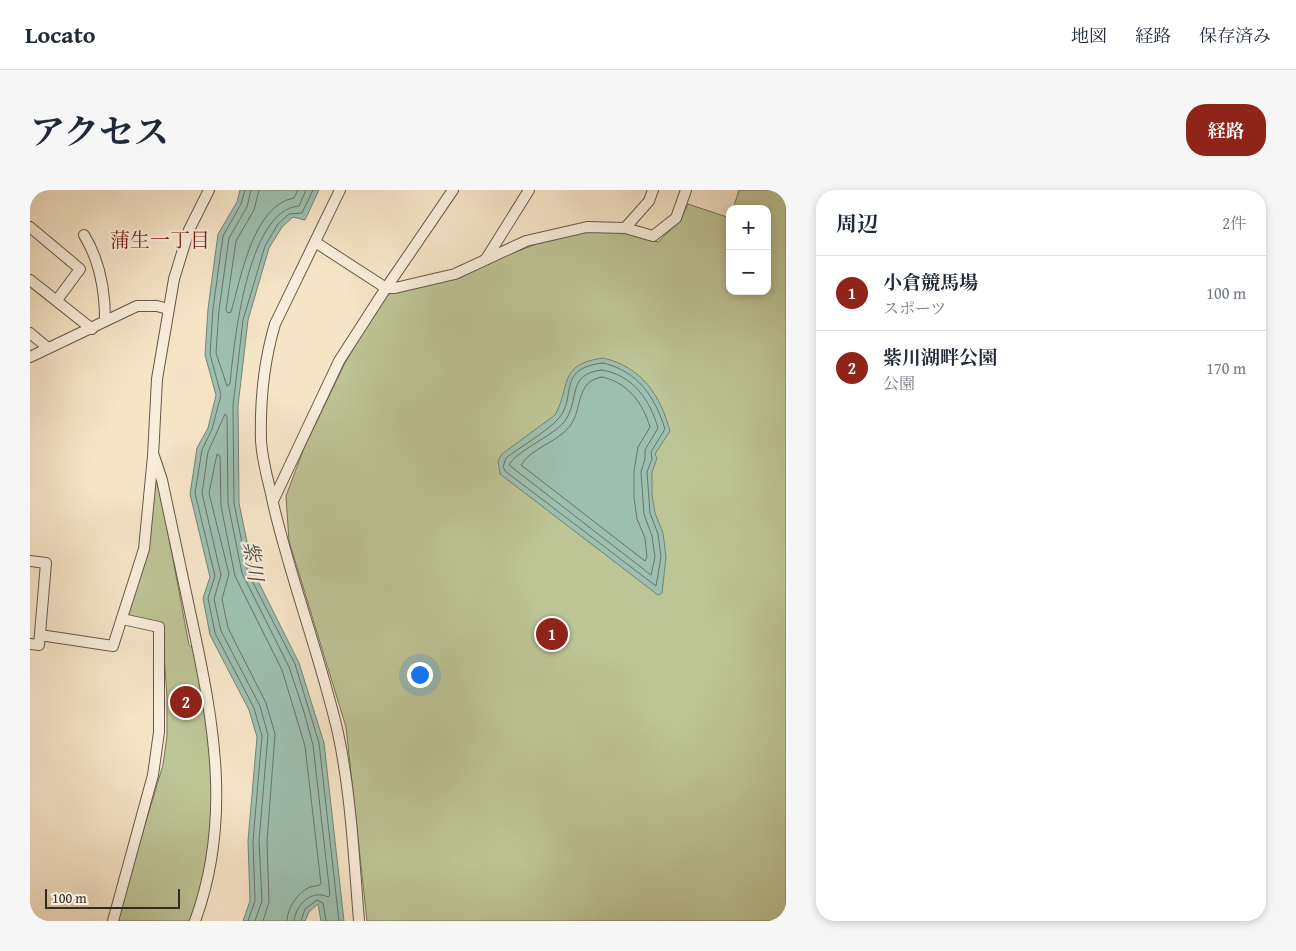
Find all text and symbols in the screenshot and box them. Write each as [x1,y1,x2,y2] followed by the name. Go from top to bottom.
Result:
[25,17,96,52] text: Locato
[1071,22,1107,49] text: 地図
[1135,22,1171,49] text: 経路
[1199,22,1271,49] text: 保存済み
[1186,104,1266,156] button: 経路
[30,106,169,157] text: アクセス
[726,205,771,295] map controls
[726,205,771,250] button: +
[836,208,878,239] text: 周辺
[1222,211,1246,235] text: 2件
[110,225,210,254] district label: 蒲生一丁目
[726,250,771,295] button: −
[883,268,978,296] text: 小倉競馬場
[848,281,856,305] text: 1
[1206,281,1246,305] text: 100 m
[883,296,946,320] text: スポーツ
[883,343,997,371] text: 紫川湖畔公園
[848,356,856,380] text: 2
[1206,356,1246,380] text: 170 m
[883,371,915,395] text: 公園
[237,539,271,585] water label: 紫川
[536,615,568,653] pin: 1
[407,662,433,688] your location
[170,683,202,721] pin: 2
[45,886,180,909] scale bar
[52,888,87,908] text: 100 m

